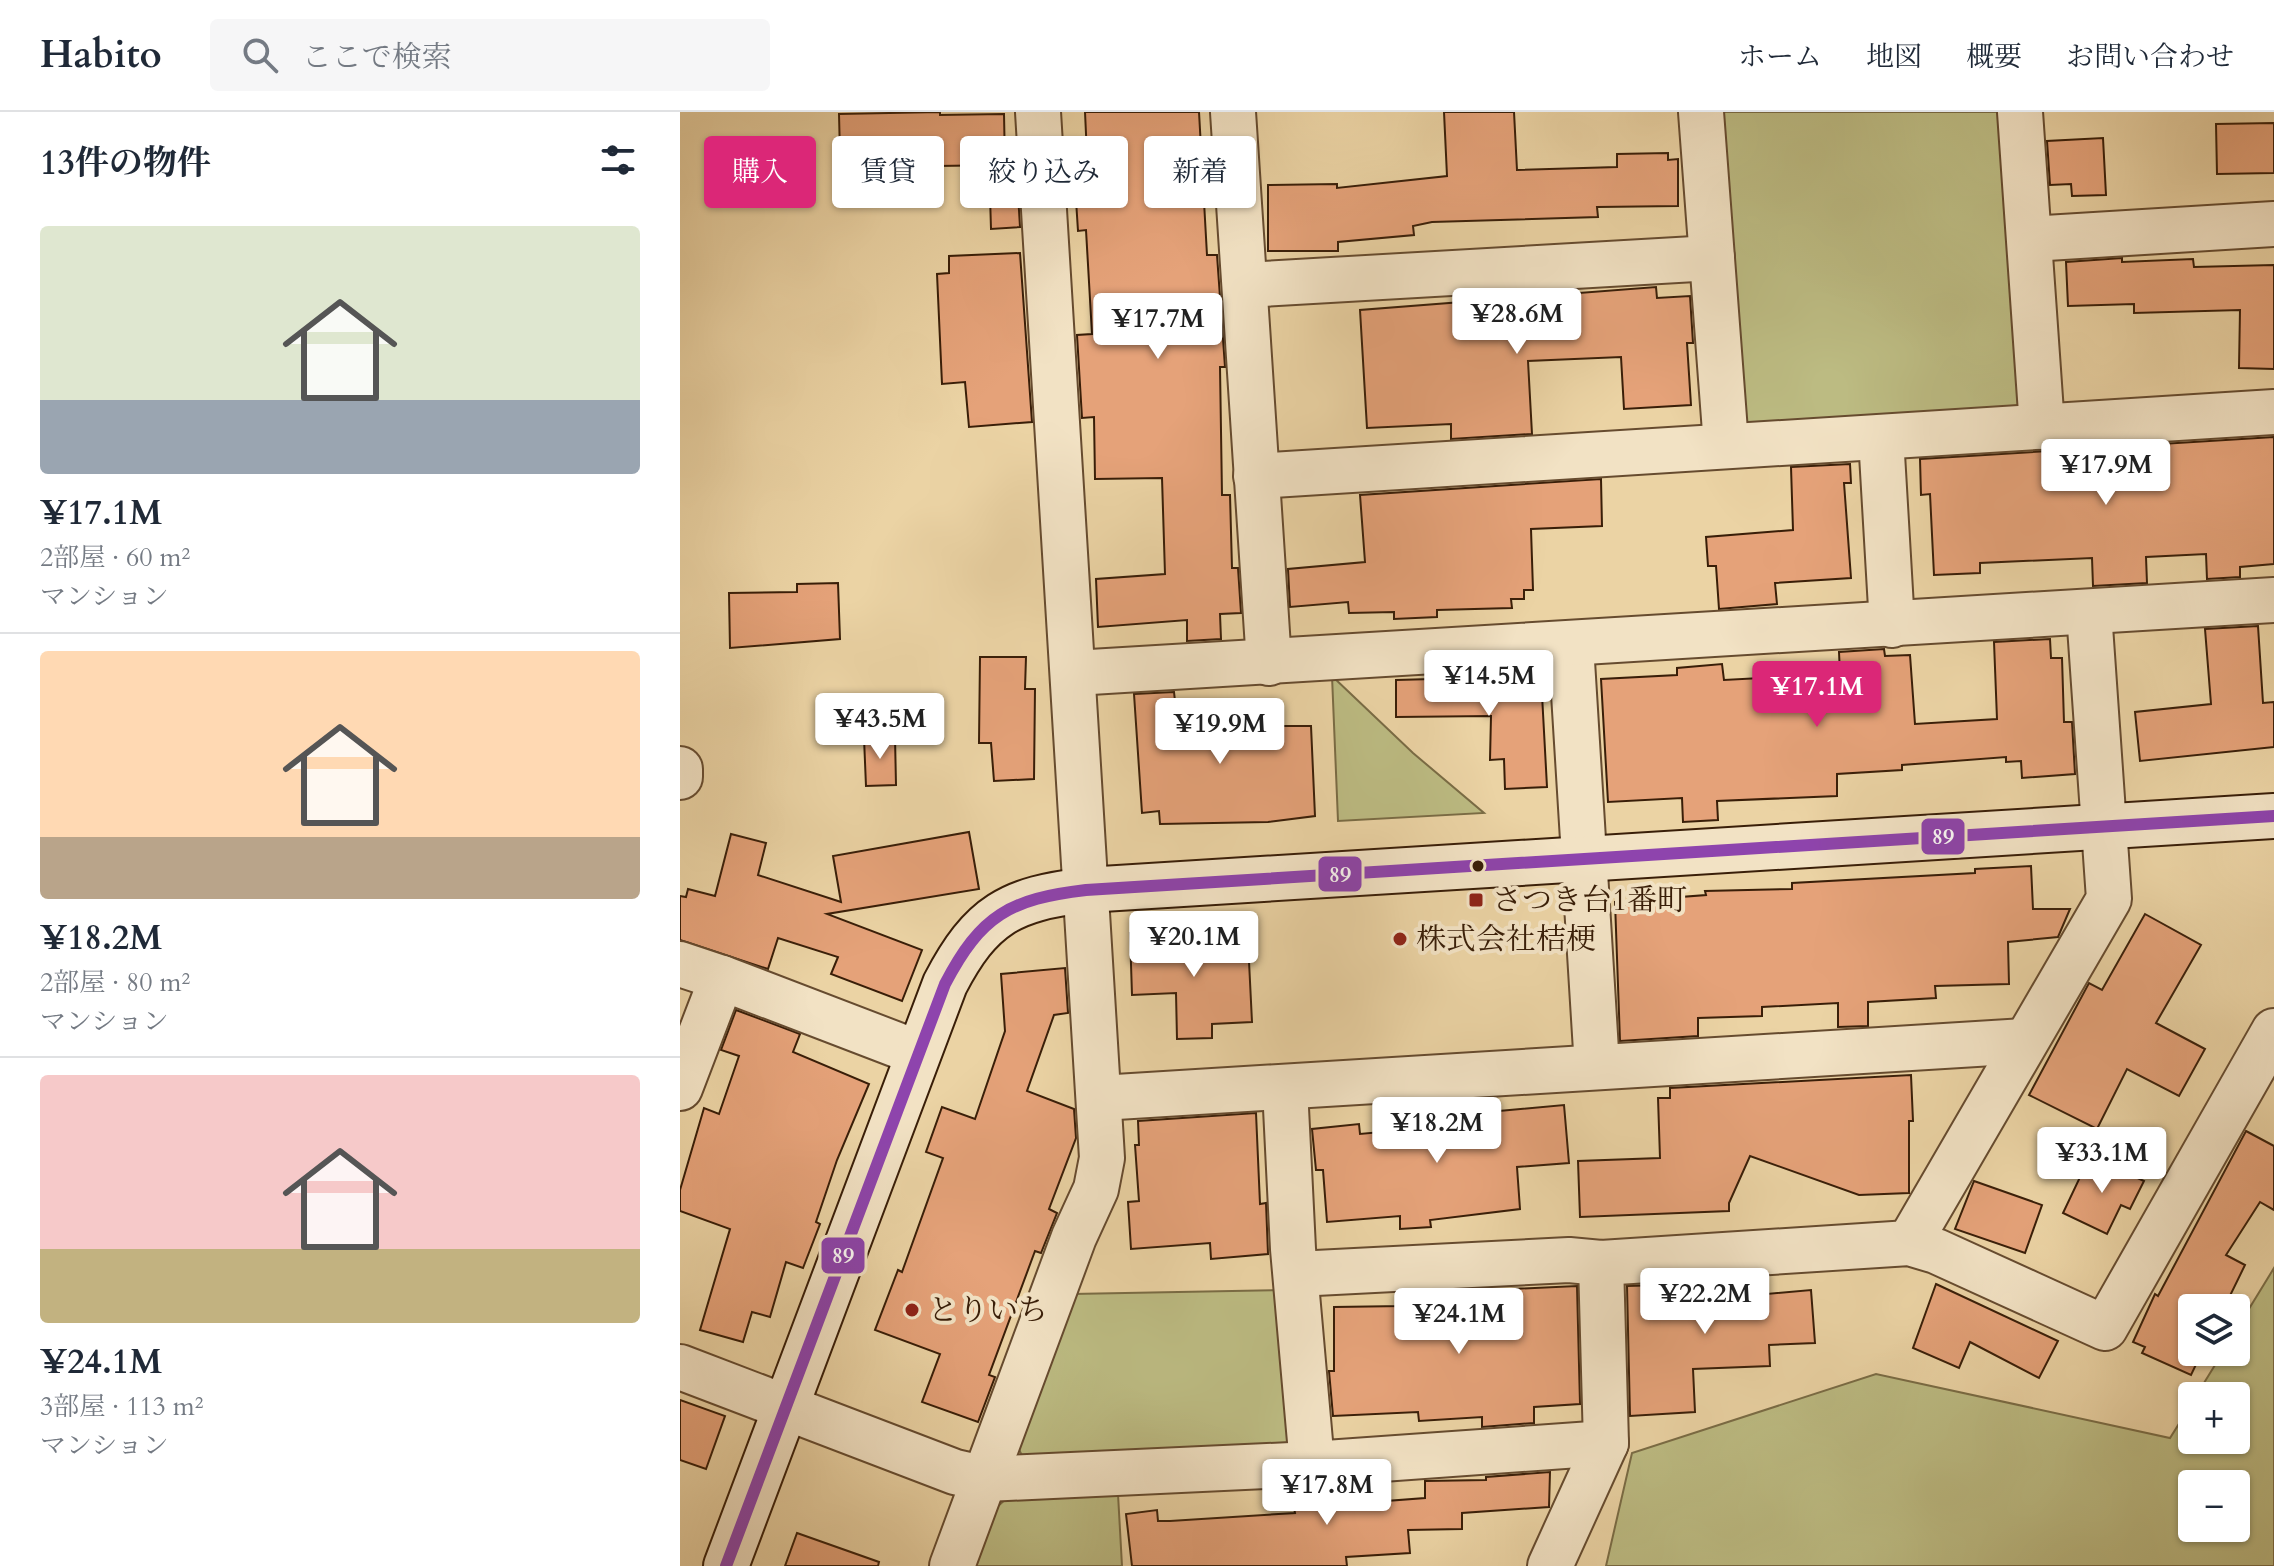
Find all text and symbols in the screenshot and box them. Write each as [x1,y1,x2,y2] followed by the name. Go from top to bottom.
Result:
[210,19,770,91] search box
[40,29,162,81] text: Habito
[238,33,282,77] icon: search
[302,37,452,78] text: ここで検索
[1738,38,1822,76] text: ホーム
[1866,38,1922,76] text: 地図
[1966,38,2022,76] text: 概要
[2066,38,2234,76] text: お問い合わせ
[704,136,816,208] chip: 購入
[832,136,944,208] chip: 賃貸
[960,136,1128,208] chip: 絞り込み
[1144,136,1256,208] chip: 新着
[596,138,640,182] icon: filters
[40,140,211,186] text: 13件の物件
[268,278,412,422] icon: home
[1452,288,1582,356] pin: ¥28.6M
[1093,293,1223,361] pin: ¥17.7M
[1470,296,1564,331] text: ¥28.6M
[1111,301,1205,336] text: ¥17.7M
[2041,439,2171,507] pin: ¥17.9M
[2059,447,2153,482] text: ¥17.9M
[40,490,162,536] text: ¥17.1M
[40,540,190,575] text: 2部屋 · 60 m²
[40,579,169,614] text: マンション
[1424,650,1554,718] pin: ¥14.5M
[1442,658,1536,693] text: ¥14.5M
[1752,661,1882,729] pin: ¥17.1M
[1770,669,1864,704] text: ¥17.1M
[815,693,945,761] pin: ¥43.5M
[1155,698,1285,766] pin: ¥19.9M
[833,701,927,736] text: ¥43.5M
[268,703,412,847] icon: home
[1173,706,1267,741] text: ¥19.9M
[1920,817,1966,856] line badge: 89
[1932,822,1954,852] text: 89
[1317,855,1363,893] line badge: 89
[1470,858,1486,874] unlabelled marker
[1329,860,1351,890] text: 89
[1492,880,1687,921] place label: さつき台1番町
[1467,891,1485,909] marker: さつき台1番町
[1129,911,1259,979] pin: ¥20.1M
[40,915,162,961] text: ¥18.2M
[1147,919,1241,954] text: ¥20.1M
[1416,919,1596,960] place label: 株式会社桔梗
[1391,930,1409,948] marker: 株式会社桔梗
[40,965,190,1000] text: 2部屋 · 80 m²
[40,1004,169,1039] text: マンション
[1372,1097,1502,1165] pin: ¥18.2M
[1390,1105,1484,1140] text: ¥18.2M
[268,1127,412,1271] icon: home
[2037,1127,2167,1195] pin: ¥33.1M
[2055,1135,2149,1170] text: ¥33.1M
[820,1236,866,1275] line badge: 89
[832,1241,854,1271] text: 89
[1640,1268,1770,1336] pin: ¥22.2M
[1658,1276,1752,1311] text: ¥22.2M
[1394,1288,1524,1356] pin: ¥24.1M
[928,1290,1048,1331] place label: とりいち
[2178,1294,2250,1542] map controls
[2178,1294,2250,1366] button: layers
[1412,1296,1506,1331] text: ¥24.1M
[903,1301,921,1319] marker: とりいち
[40,1339,162,1385] text: ¥24.1M
[2178,1382,2250,1454] button: +
[40,1389,204,1424] text: 3部屋 · 113 m²
[40,1428,169,1463] text: マンション
[1262,1459,1392,1527] pin: ¥17.8M
[1280,1467,1374,1502] text: ¥17.8M
[2178,1470,2250,1542] button: −

